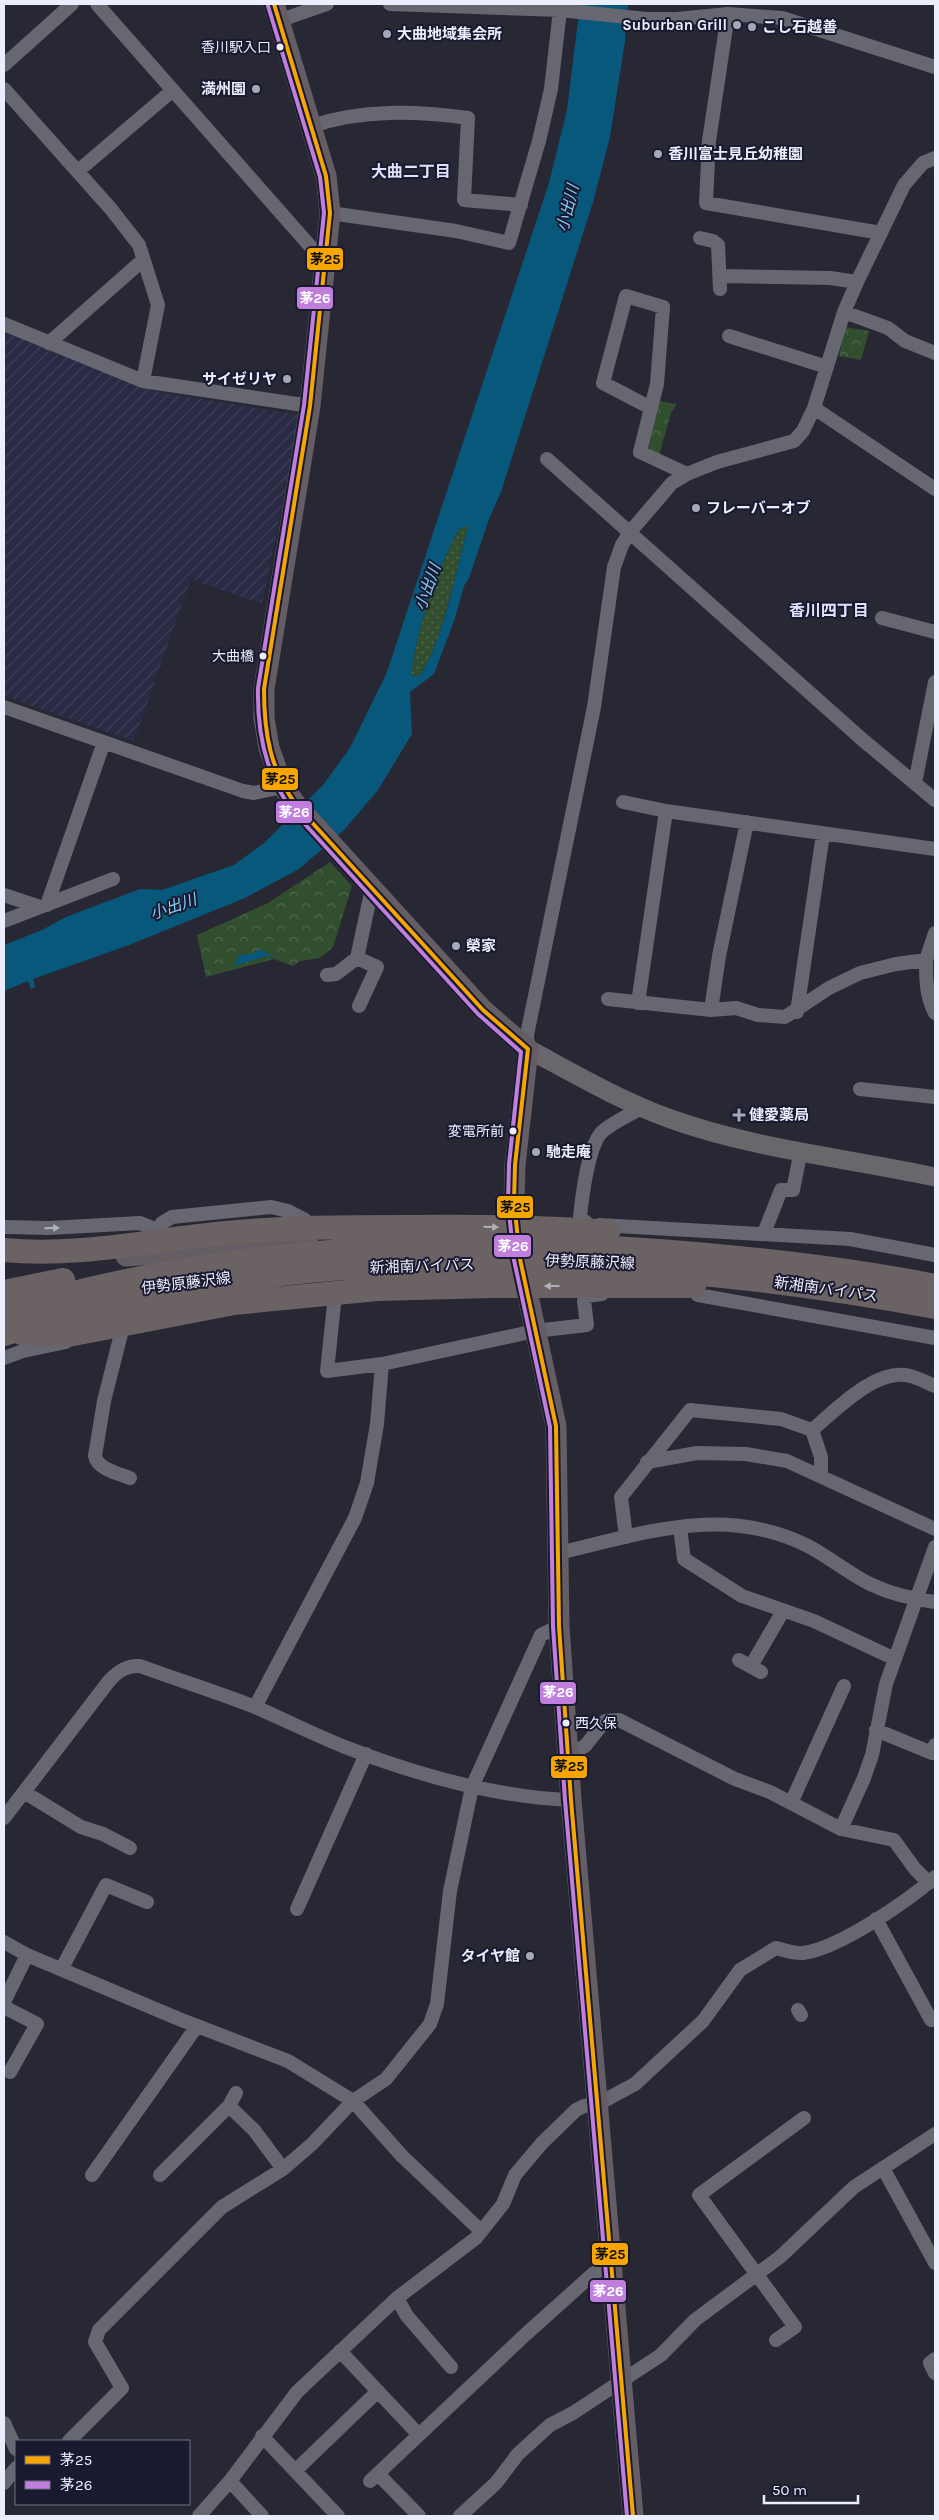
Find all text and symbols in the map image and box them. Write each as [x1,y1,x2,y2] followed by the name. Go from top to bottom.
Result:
[622,16,727,34] place label: Suburban Grill
[762,18,837,36] place label: こし石越善
[731,19,743,31] marker: Suburban Grill
[746,21,758,33] marker: こし石越善
[397,25,502,43] place label: 大曲地域集会所
[381,28,393,40] marker: 大曲地域集会所
[201,39,271,56] place label: 香川駅入口
[275,42,285,52] marker: 香川駅入口
[201,80,246,98] place label: 満州園
[250,83,262,95] marker: 満州園
[668,145,803,163] place label: 香川富士見丘幼稚園
[652,148,664,160] marker: 香川富士見丘幼稚園
[371,162,451,181] district label: 大曲二丁目
[552,181,583,234] water label: 小出川
[306,247,344,271] line badge: 茅25
[310,251,340,268] text: 茅25
[296,286,334,310] line badge: 茅26
[300,290,330,307] text: 茅26
[202,370,277,388] place label: サイゼリヤ
[281,373,293,385] marker: サイゼリヤ
[706,499,811,517] place label: フレーバーオブ
[690,502,702,514] marker: フレーバーオブ
[410,559,445,613] water label: 小出川
[789,601,869,620] district label: 香川四丁目
[212,648,254,665] place label: 大曲橋
[258,651,268,661] marker: 大曲橋
[261,767,299,791] line badge: 茅25
[265,771,295,788] text: 茅25
[275,800,313,824] line badge: 茅26
[279,804,309,821] text: 茅26
[147,889,201,923] water label: 小出川
[466,937,496,955] place label: 榮家
[450,940,462,952] marker: 榮家
[749,1106,809,1124] place label: 健愛薬局
[733,1109,745,1121] marker: 健愛薬局
[448,1123,504,1140] place label: 変電所前
[508,1126,518,1136] marker: 変電所前
[546,1143,591,1161] place label: 馳走庵
[530,1146,542,1158] marker: 馳走庵
[496,1195,534,1219] line badge: 茅25
[500,1199,530,1216] text: 茅25
[483,1223,499,1231] one-way arrow
[45,1224,61,1232] one-way arrow
[493,1234,532,1258] line badge: 茅26
[498,1238,528,1255] text: 茅26
[545,1251,635,1273] street label: 伊勢原藤沢線
[369,1255,475,1277] street label: 新湘南バイパス
[140,1269,232,1297] street label: 伊勢原藤沢線
[773,1273,879,1305] street label: 新湘南バイパス
[543,1282,559,1290] one-way arrow
[539,1681,577,1705] line badge: 茅26
[543,1684,573,1701] text: 茅26
[575,1715,617,1732] place label: 西久保
[561,1718,571,1728] marker: 西久保
[550,1755,588,1779] line badge: 茅25
[554,1758,584,1775] text: 茅25
[460,1947,520,1965] place label: タイヤ館
[524,1950,536,1962] marker: タイヤ館
[591,2242,629,2266] line badge: 茅25
[595,2246,625,2263] text: 茅25
[589,2279,627,2303] line badge: 茅26
[593,2283,623,2300] text: 茅26
[15,2440,190,2505] legend
[60,2451,92,2469] text: 茅25
[764,2472,858,2504] scale bar
[60,2476,92,2494] text: 茅26
[772,2481,807,2499] text: 50 m

